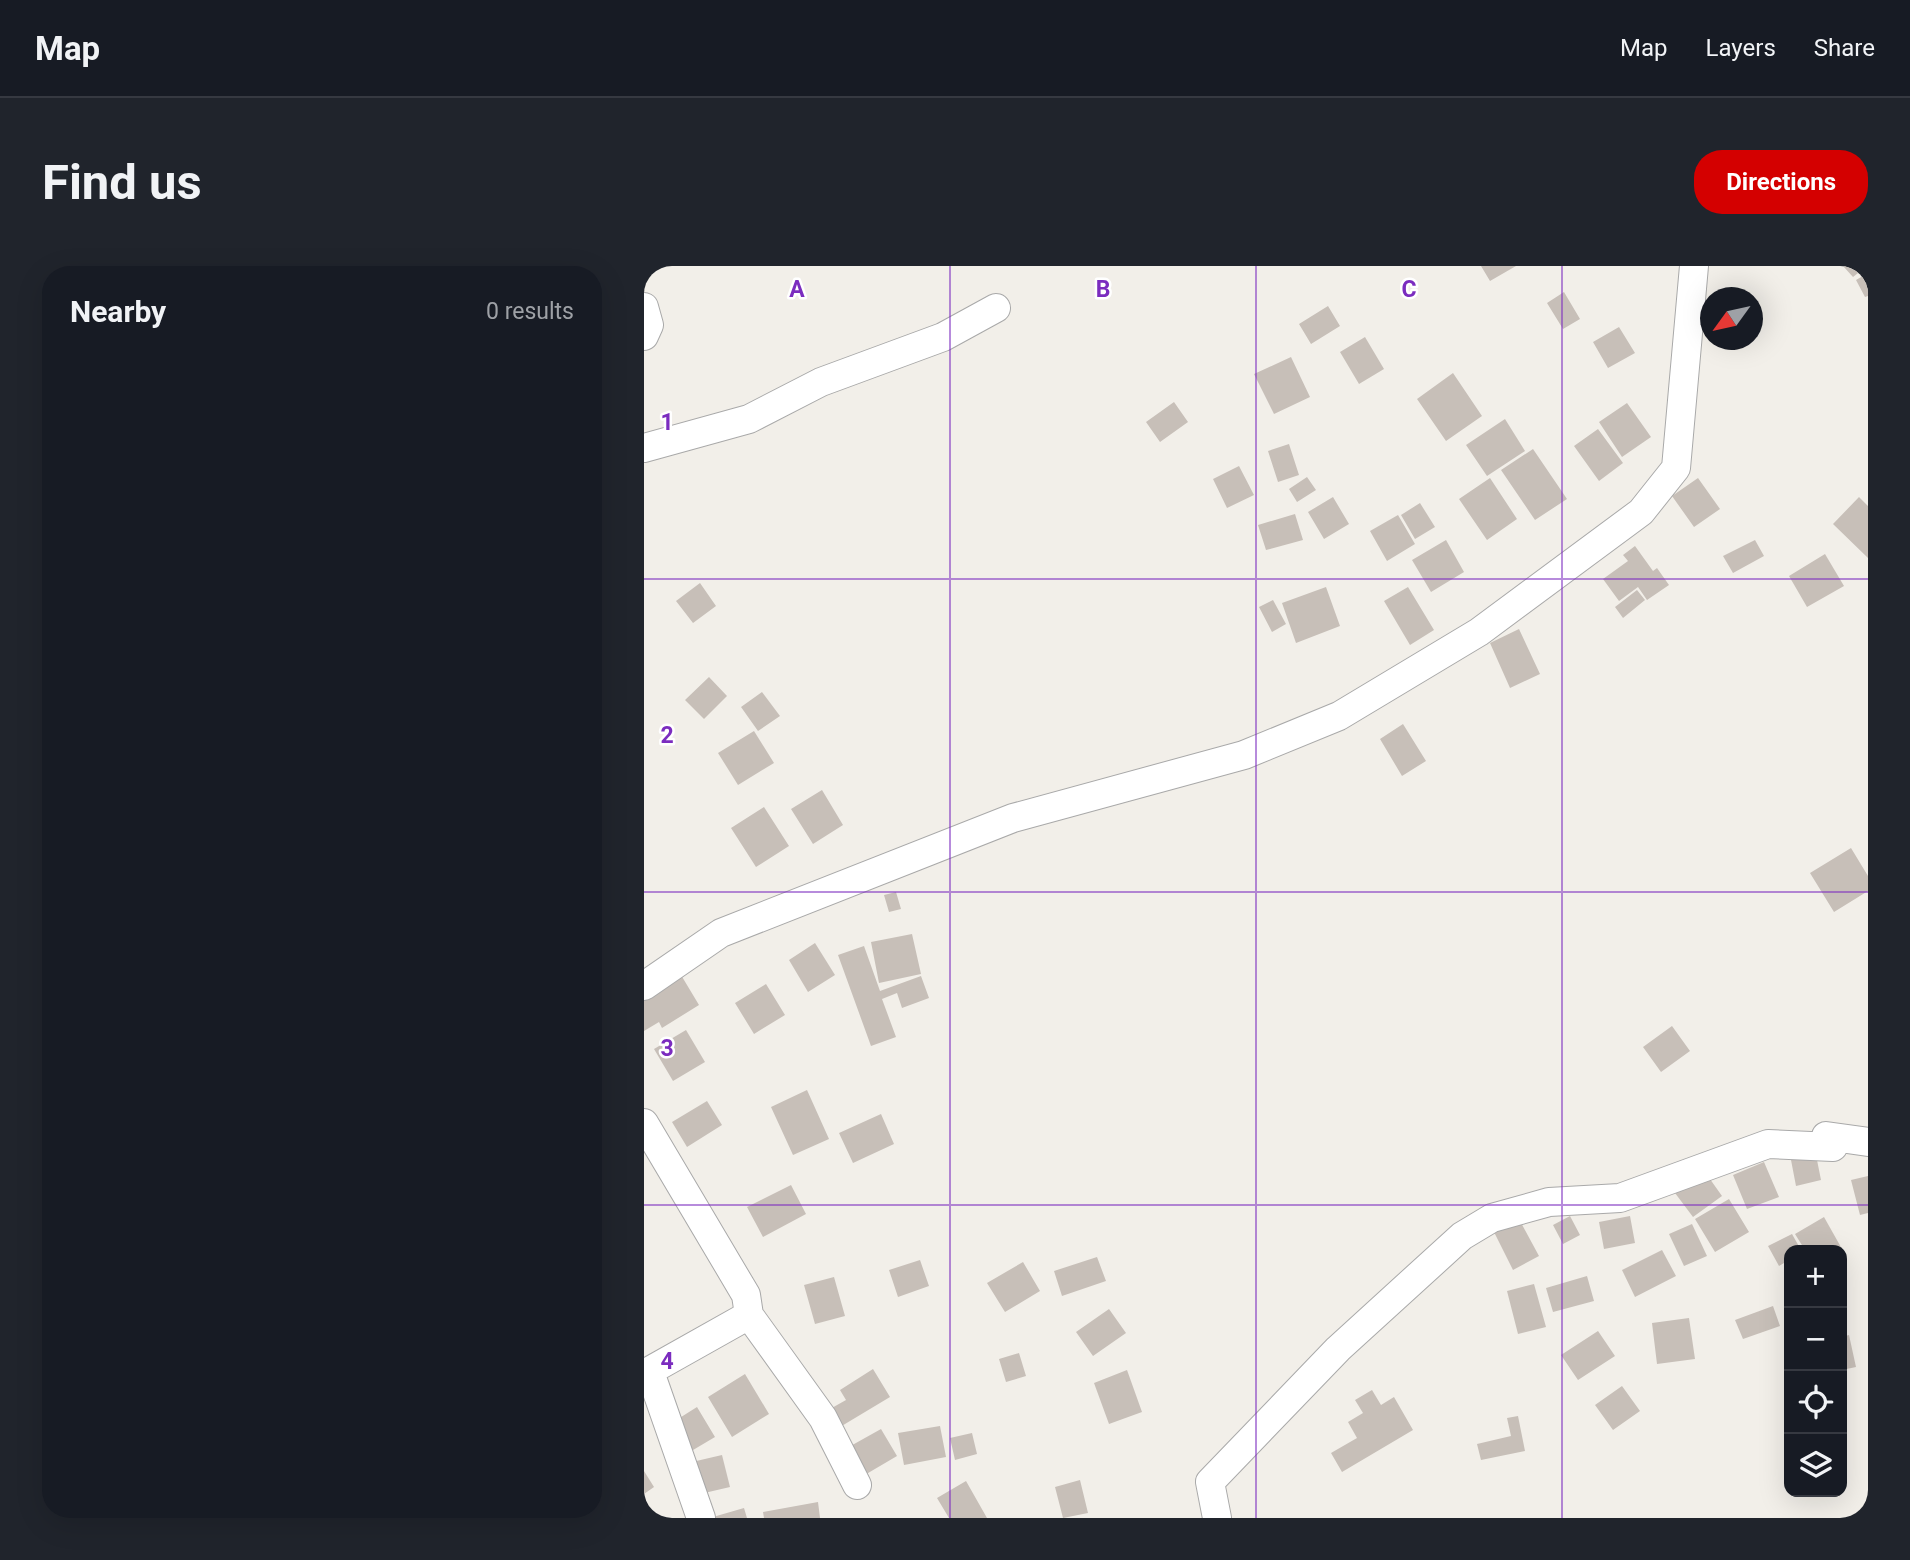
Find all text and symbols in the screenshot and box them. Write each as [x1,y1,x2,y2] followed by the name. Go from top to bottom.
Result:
[35,29,100,68] text: Map
[1620,34,1668,62] text: Map
[1706,34,1776,62] text: Layers
[1814,34,1875,62] text: Share
[1694,150,1868,214] button: Directions
[42,154,202,211] text: Find us
[789,276,805,303] text: A
[1096,276,1110,303] text: B
[1401,276,1417,303] text: C
[1700,287,1763,350] north arrow
[70,294,166,329] text: Nearby
[486,298,574,325] text: 0 results
[660,409,674,436] text: 1
[660,722,674,749] text: 2
[660,1035,674,1062] text: 3
[1784,1245,1847,1497] map controls
[1784,1245,1847,1308] button: +
[1784,1308,1847,1371] button: −
[660,1348,674,1375] text: 4
[1784,1371,1847,1434] button: locate
[1784,1434,1847,1497] button: layers

